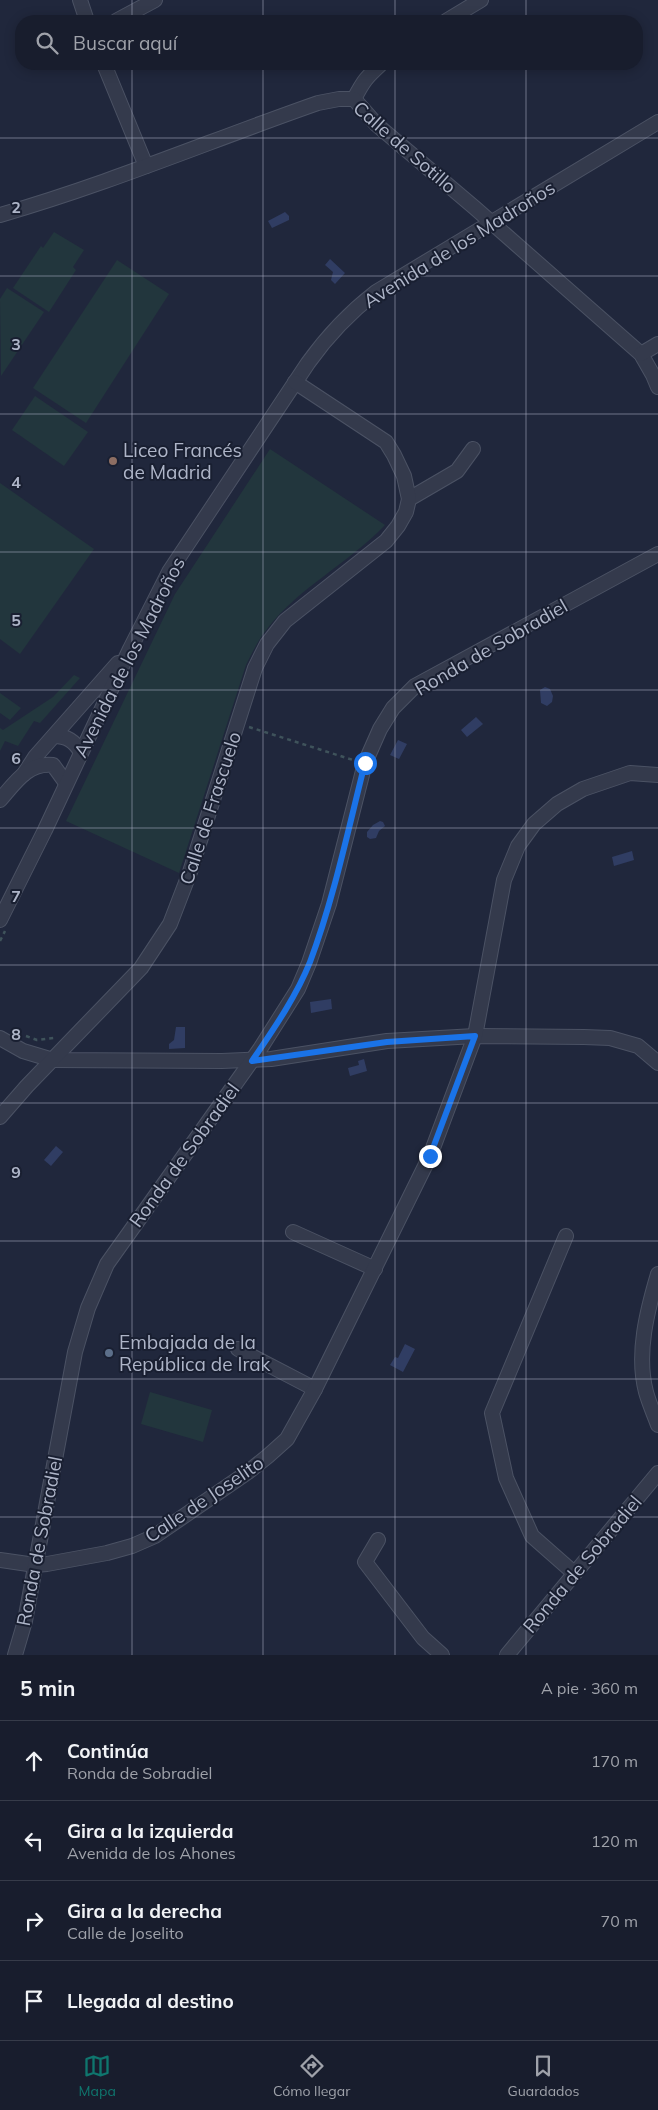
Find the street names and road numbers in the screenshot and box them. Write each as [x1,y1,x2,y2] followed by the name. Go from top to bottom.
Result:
[349,96,461,198] street label: Calle de Sotillo
[359,175,559,313] street label: Avenida de los Madroños
[68,553,190,761] street label: Avenida de los Madroños
[410,593,572,701] street label: Ronda de Sobradiel
[174,729,246,887] street label: Calle de Frascuelo
[124,1078,244,1232] street label: Ronda de Sobradiel
[140,1450,268,1548] street label: Calle de Joselito
[11,1454,67,1628] street label: Ronda de Sobradiel
[517,1490,647,1638] street label: Ronda de Sobradiel

